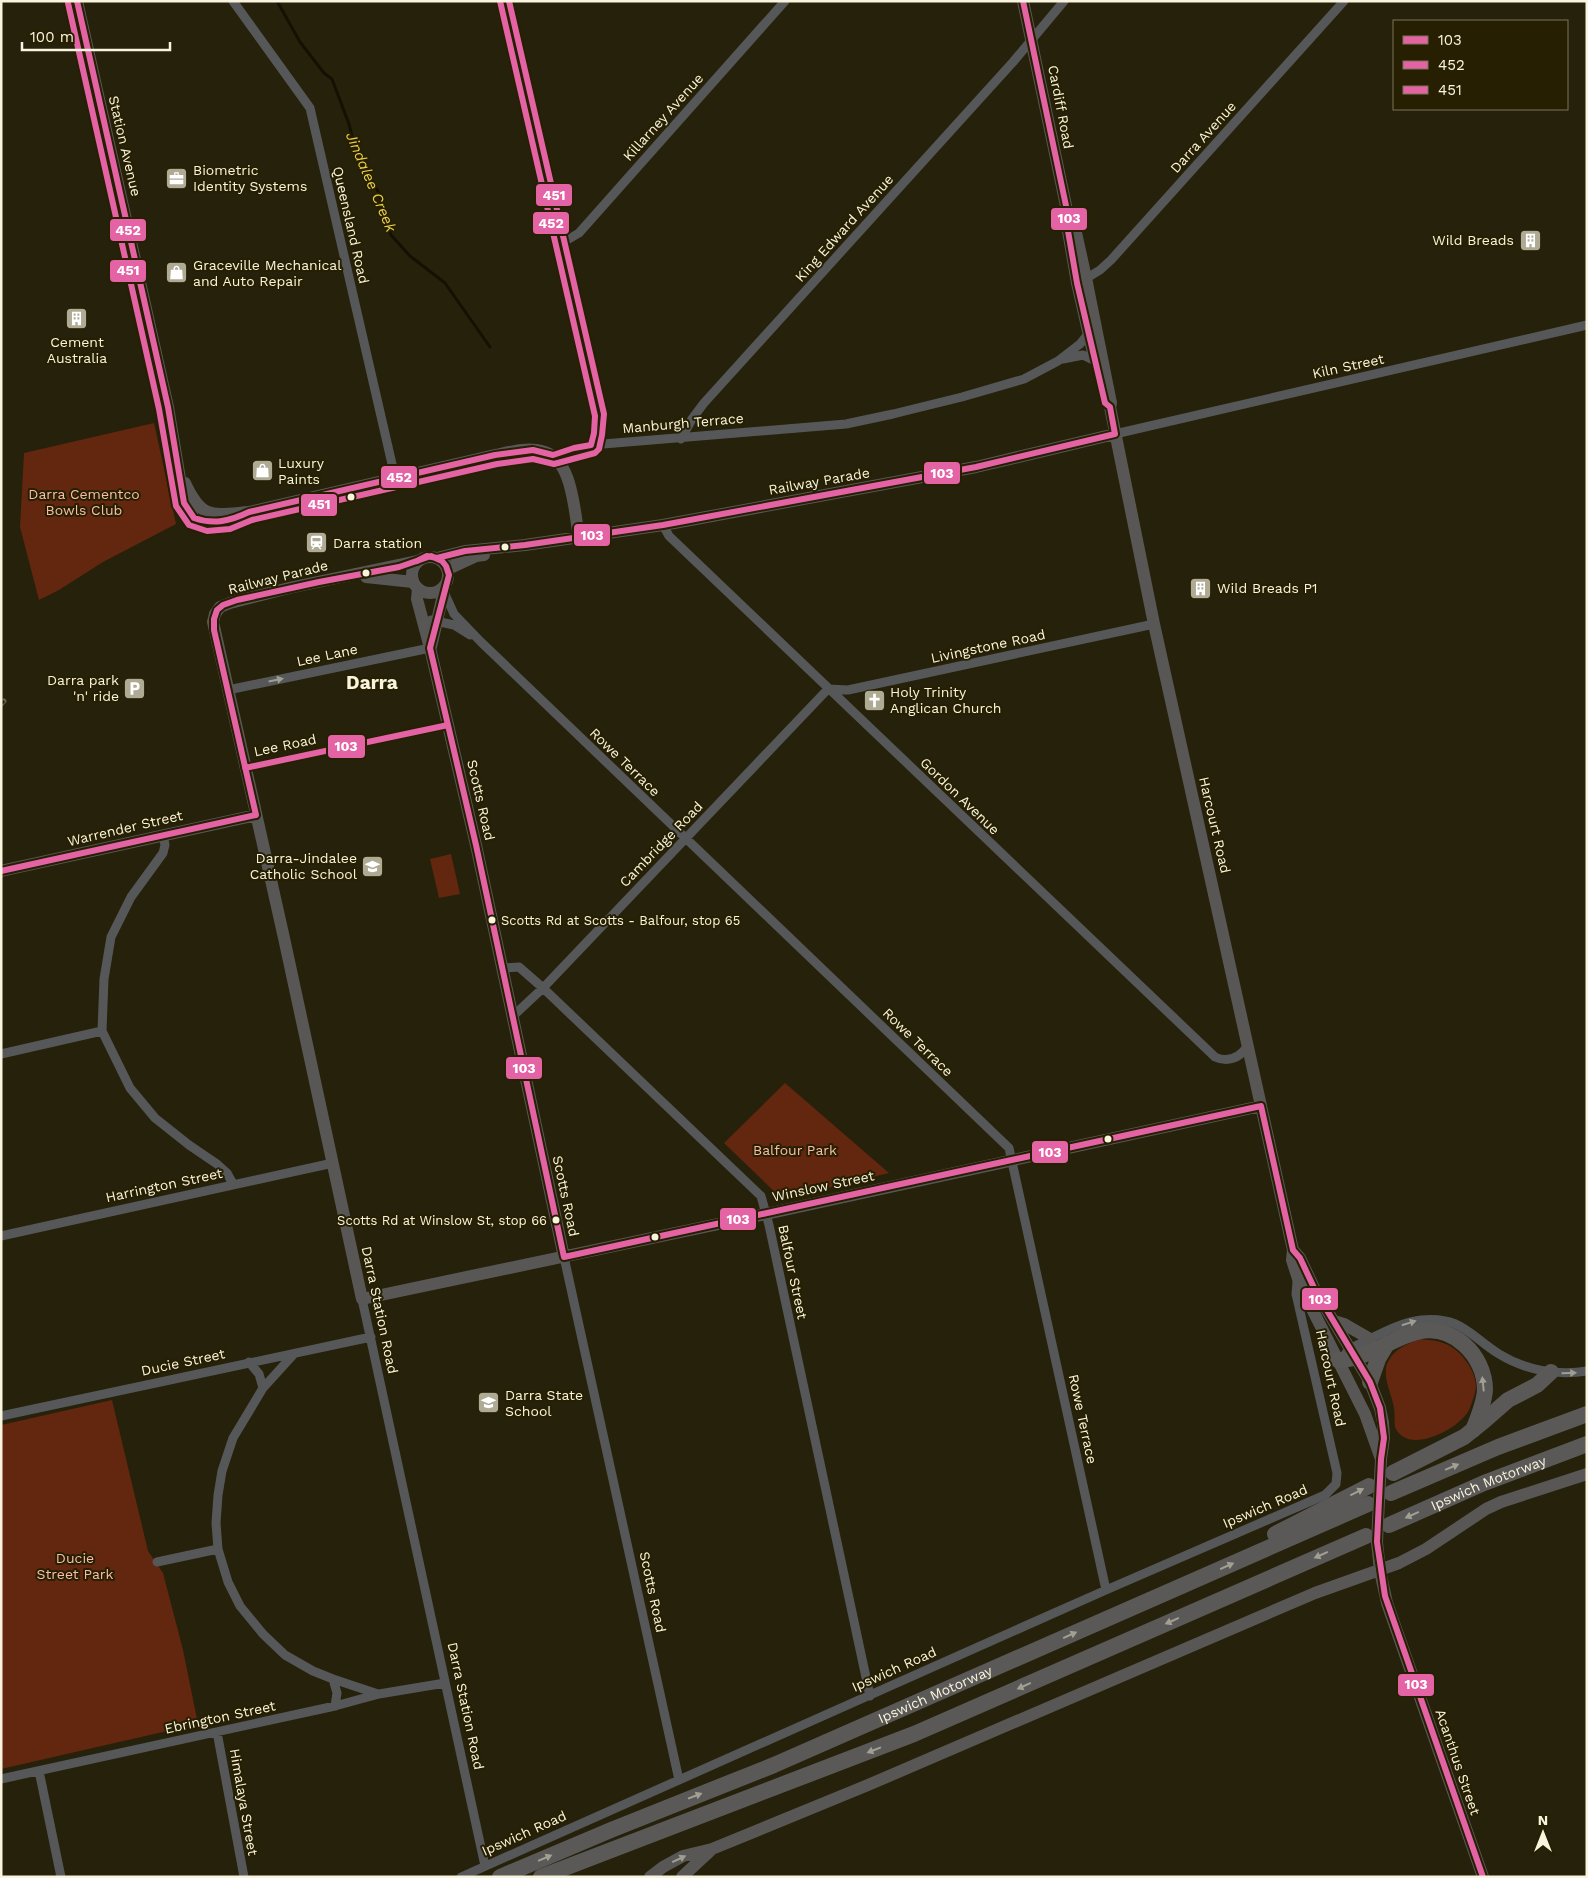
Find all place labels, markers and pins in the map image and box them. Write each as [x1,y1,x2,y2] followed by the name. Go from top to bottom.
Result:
[193,162,307,194] place label: Biometric Identity Systems
[165,166,189,190] office icon: Biometric Identity Systems
[1518,228,1542,252] building icon: Wild Breads
[1432,232,1514,248] place label: Wild Breads
[193,257,342,289] place label: Graceville Mechanical and Auto Repair
[165,261,189,285] shop icon: Graceville Mechanical and Auto Repair
[65,307,89,331] building icon: Cement Australia
[47,334,107,366] place label: Cement Australia
[278,455,325,487] place label: Luxury Paints
[250,459,274,483] shop icon: Luxury Paints
[346,492,356,502] unlabelled marker
[305,531,329,555] station icon: Darra station
[333,535,422,551] place label: Darra station
[500,542,510,552] unlabelled marker
[361,568,371,578] unlabelled marker
[1189,576,1213,600] building icon: Wild Breads P1
[1217,580,1318,596] place label: Wild Breads P1
[47,672,119,704] place label: Darra park 'n' ride
[123,676,147,700] parking icon: Darra park 'n' ride
[890,684,1001,716] place label: Holy Trinity Anglican Church
[862,688,886,712] church icon: Holy Trinity Anglican Church
[250,850,358,882] place label: Darra-Jindalee Catholic School
[361,854,385,878] school or university icon: Darra-Jindalee Catholic School
[501,913,740,928] place label: Scotts Rd at Scotts - Balfour, stop 65
[487,915,497,925] marker: Scotts Rd at Scotts - Balfour, stop 65
[1103,1134,1113,1144] unlabelled marker
[337,1213,547,1228] place label: Scotts Rd at Winslow St, stop 66
[551,1215,561,1225] marker: Scotts Rd at Winslow St, stop 66
[650,1232,660,1242] unlabelled marker
[505,1387,583,1419] place label: Darra State School
[477,1391,501,1415] school or university icon: Darra State School

